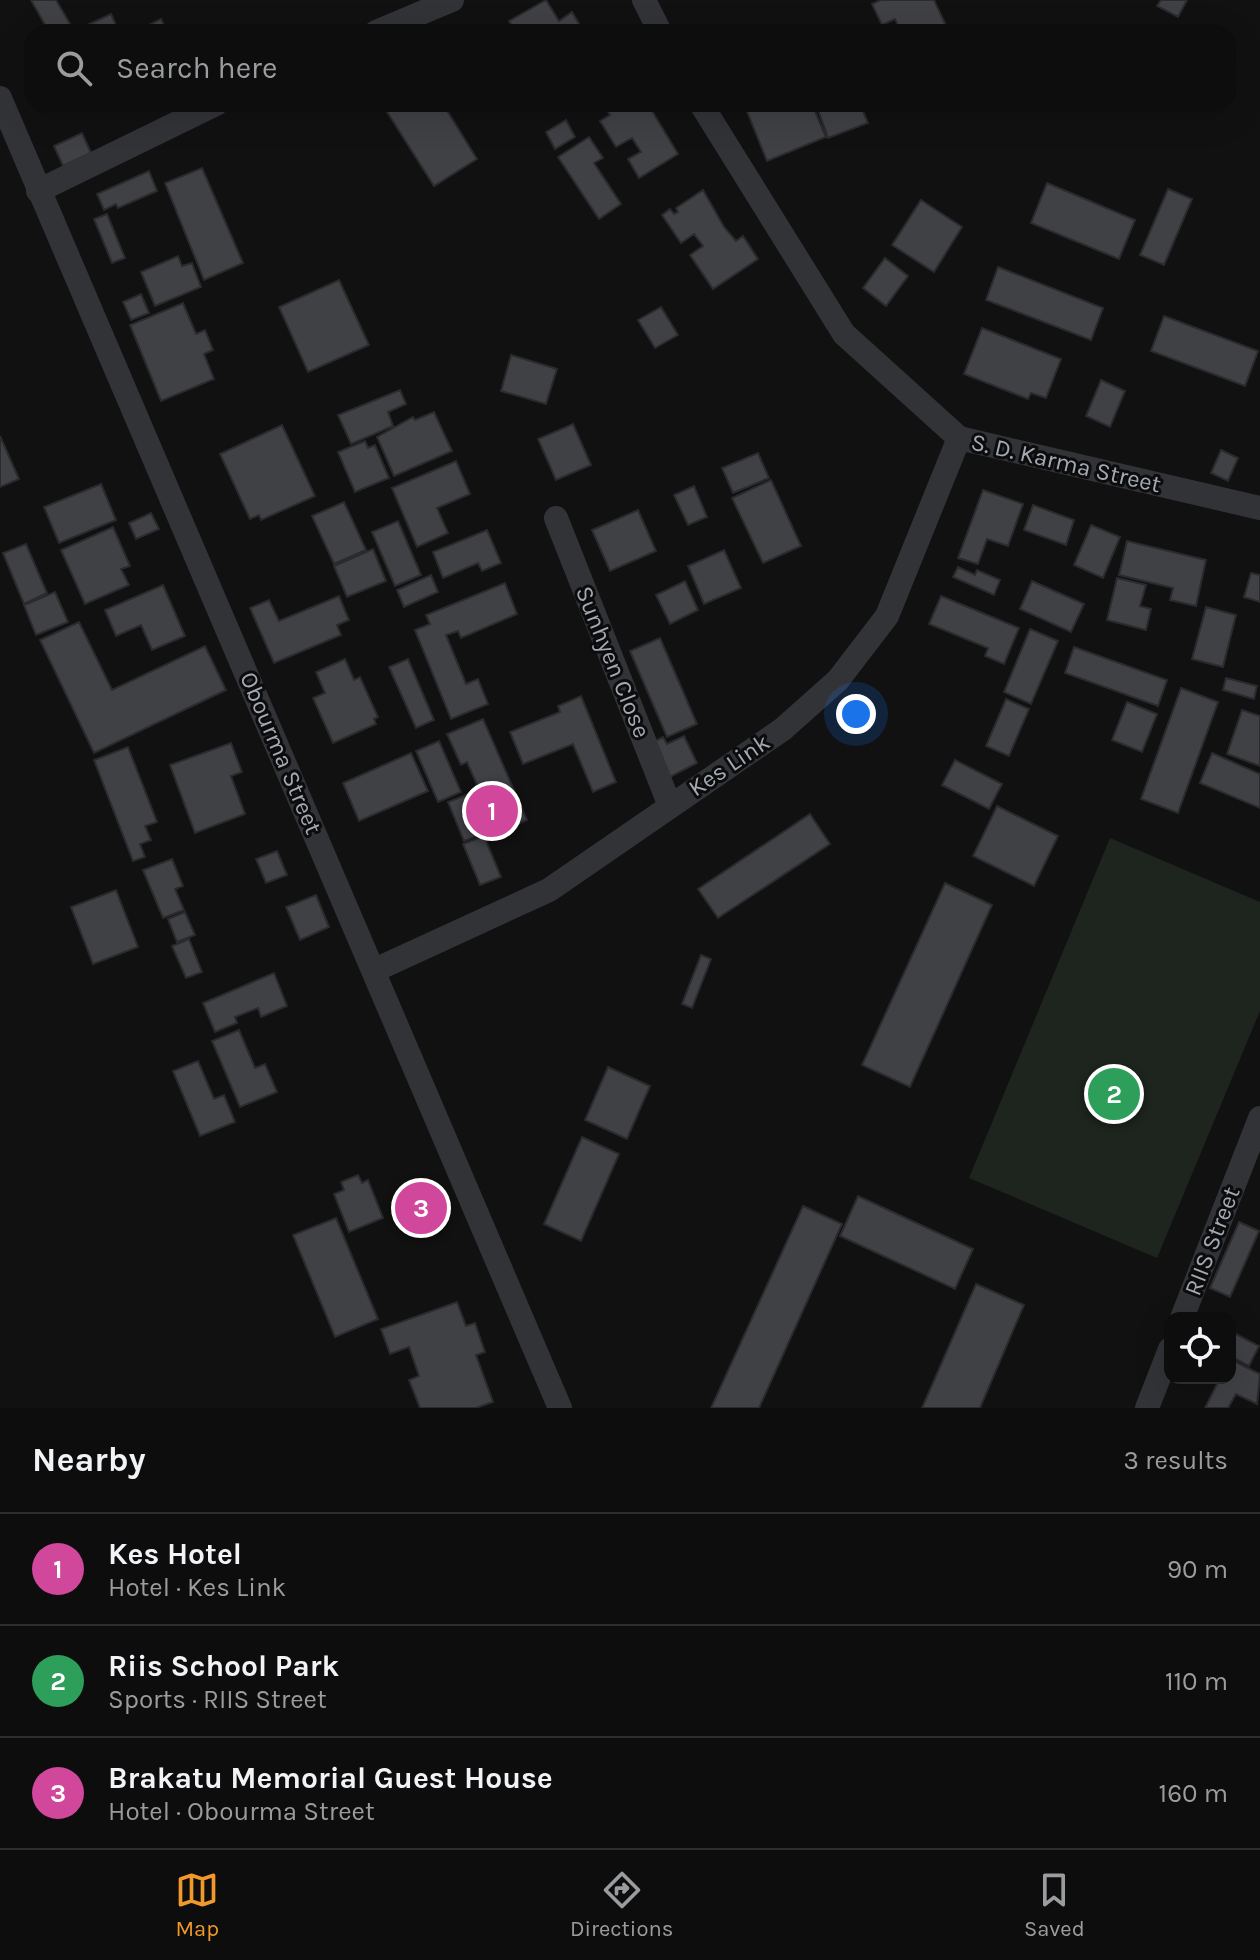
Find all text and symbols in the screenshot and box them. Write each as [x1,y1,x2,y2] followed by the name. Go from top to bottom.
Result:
[24,24,1236,112] search box
[52,46,96,90] icon: search
[116,50,277,86] text: Search here
[968,428,1164,498] street label: S. D. Karma Street
[570,582,656,742] street label: Sunhyen Close
[234,668,328,838] street label: Obourma Street
[836,694,876,734] your location
[683,728,775,802] street label: Kes Link
[466,781,518,841] pin: 1
[1088,1064,1140,1124] pin: 2
[395,1178,447,1238] pin: 3
[1178,1183,1246,1299] street label: RIIS Street
[1164,1312,1236,1384] map controls
[1164,1312,1236,1384] button: locate
[32,1440,146,1480] text: Nearby
[1124,1445,1228,1476] text: 3 results
[108,1536,242,1572] text: Kes Hotel
[53,1554,63,1585] text: 1
[1167,1554,1228,1585] text: 90 m
[108,1572,286,1603] text: Hotel · Kes Link
[108,1648,339,1684] text: Riis School Park
[50,1666,66,1697] text: 2
[1165,1666,1228,1697] text: 110 m
[108,1684,327,1715] text: Sports · RIIS Street
[108,1760,553,1796] text: Brakatu Memorial Guest House
[50,1778,66,1809] text: 3
[1159,1778,1228,1809] text: 160 m
[108,1796,375,1827] text: Hotel · Obourma Street
[175,1868,219,1942] tab: Map
[570,1868,673,1942] tab: Directions
[1024,1868,1085,1942] tab: Saved

